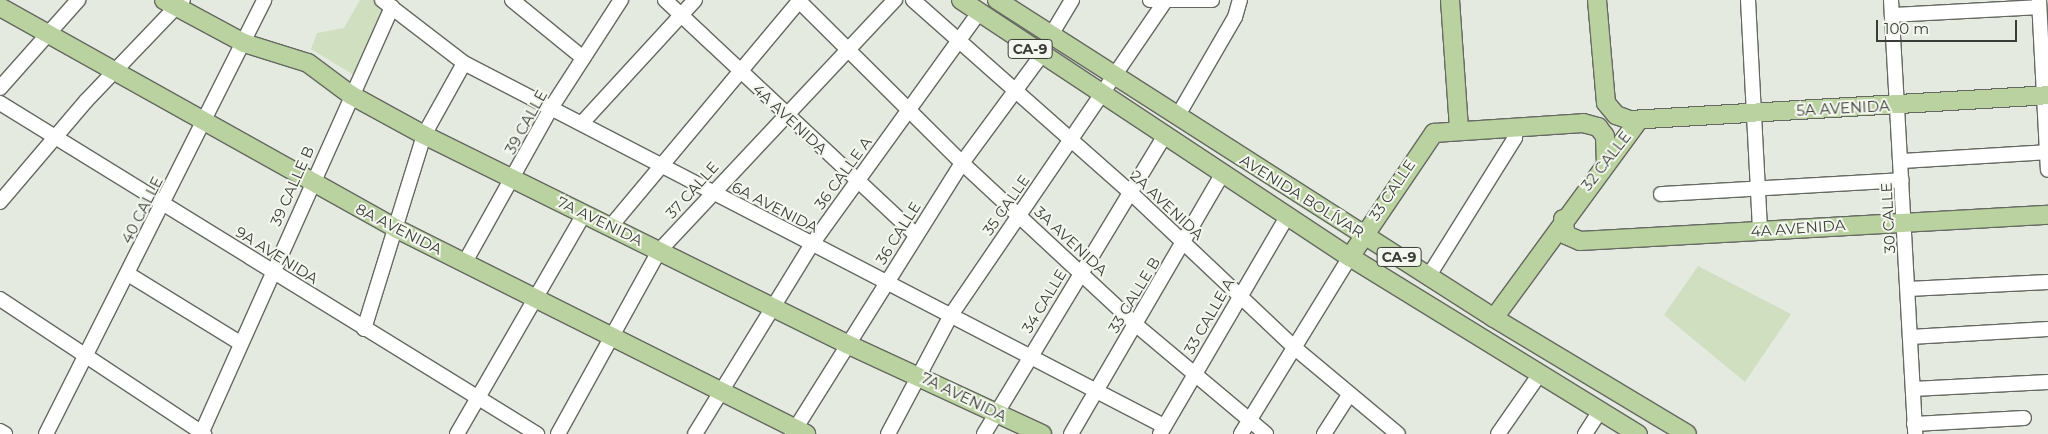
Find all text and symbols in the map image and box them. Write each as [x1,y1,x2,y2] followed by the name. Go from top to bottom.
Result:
[1878,10,2019,42] scale bar
[1884,19,1929,38] text: 100 m
[1008,38,1052,61] road number: CA-9
[749,80,831,158] street label: 4A AVENIDA
[501,87,551,157] street label: 39 CALLE
[1796,97,1890,119] street label: 5A AVENIDA
[1577,128,1635,194] street label: 32 CALLE
[811,133,875,213] street label: 36 CALLE A
[266,143,318,229] street label: 39 CALLE B
[1237,151,1367,241] street label: AVENIDA BOLÍVAR
[1365,156,1419,224] street label: 33 CALLE
[662,158,722,222] street label: 37 CALLE
[1127,167,1207,243] street label: 2A AVENIDA
[979,171,1033,239] street label: 35 CALLE
[118,174,166,246] street label: 40 CALLE
[729,178,821,236] street label: 6A AVENIDA
[1877,182,1899,254] street label: 30 CALLE
[554,193,646,249] street label: 7A AVENIDA
[872,198,924,268] street label: 36 CALLE
[353,200,445,258] street label: 8A AVENIDA
[1031,203,1111,279] street label: 3A AVENIDA
[1750,216,1846,240] street label: 4A AVENIDA
[232,222,322,288] street label: 9A AVENIDA
[1376,246,1422,268] road number: CA-9
[1104,254,1164,336] street label: 33 CALLE B
[1018,266,1070,336] street label: 34 CALLE
[1180,275,1238,357] street label: 33 CALLE A
[918,369,1010,425] street label: 7A AVENIDA

